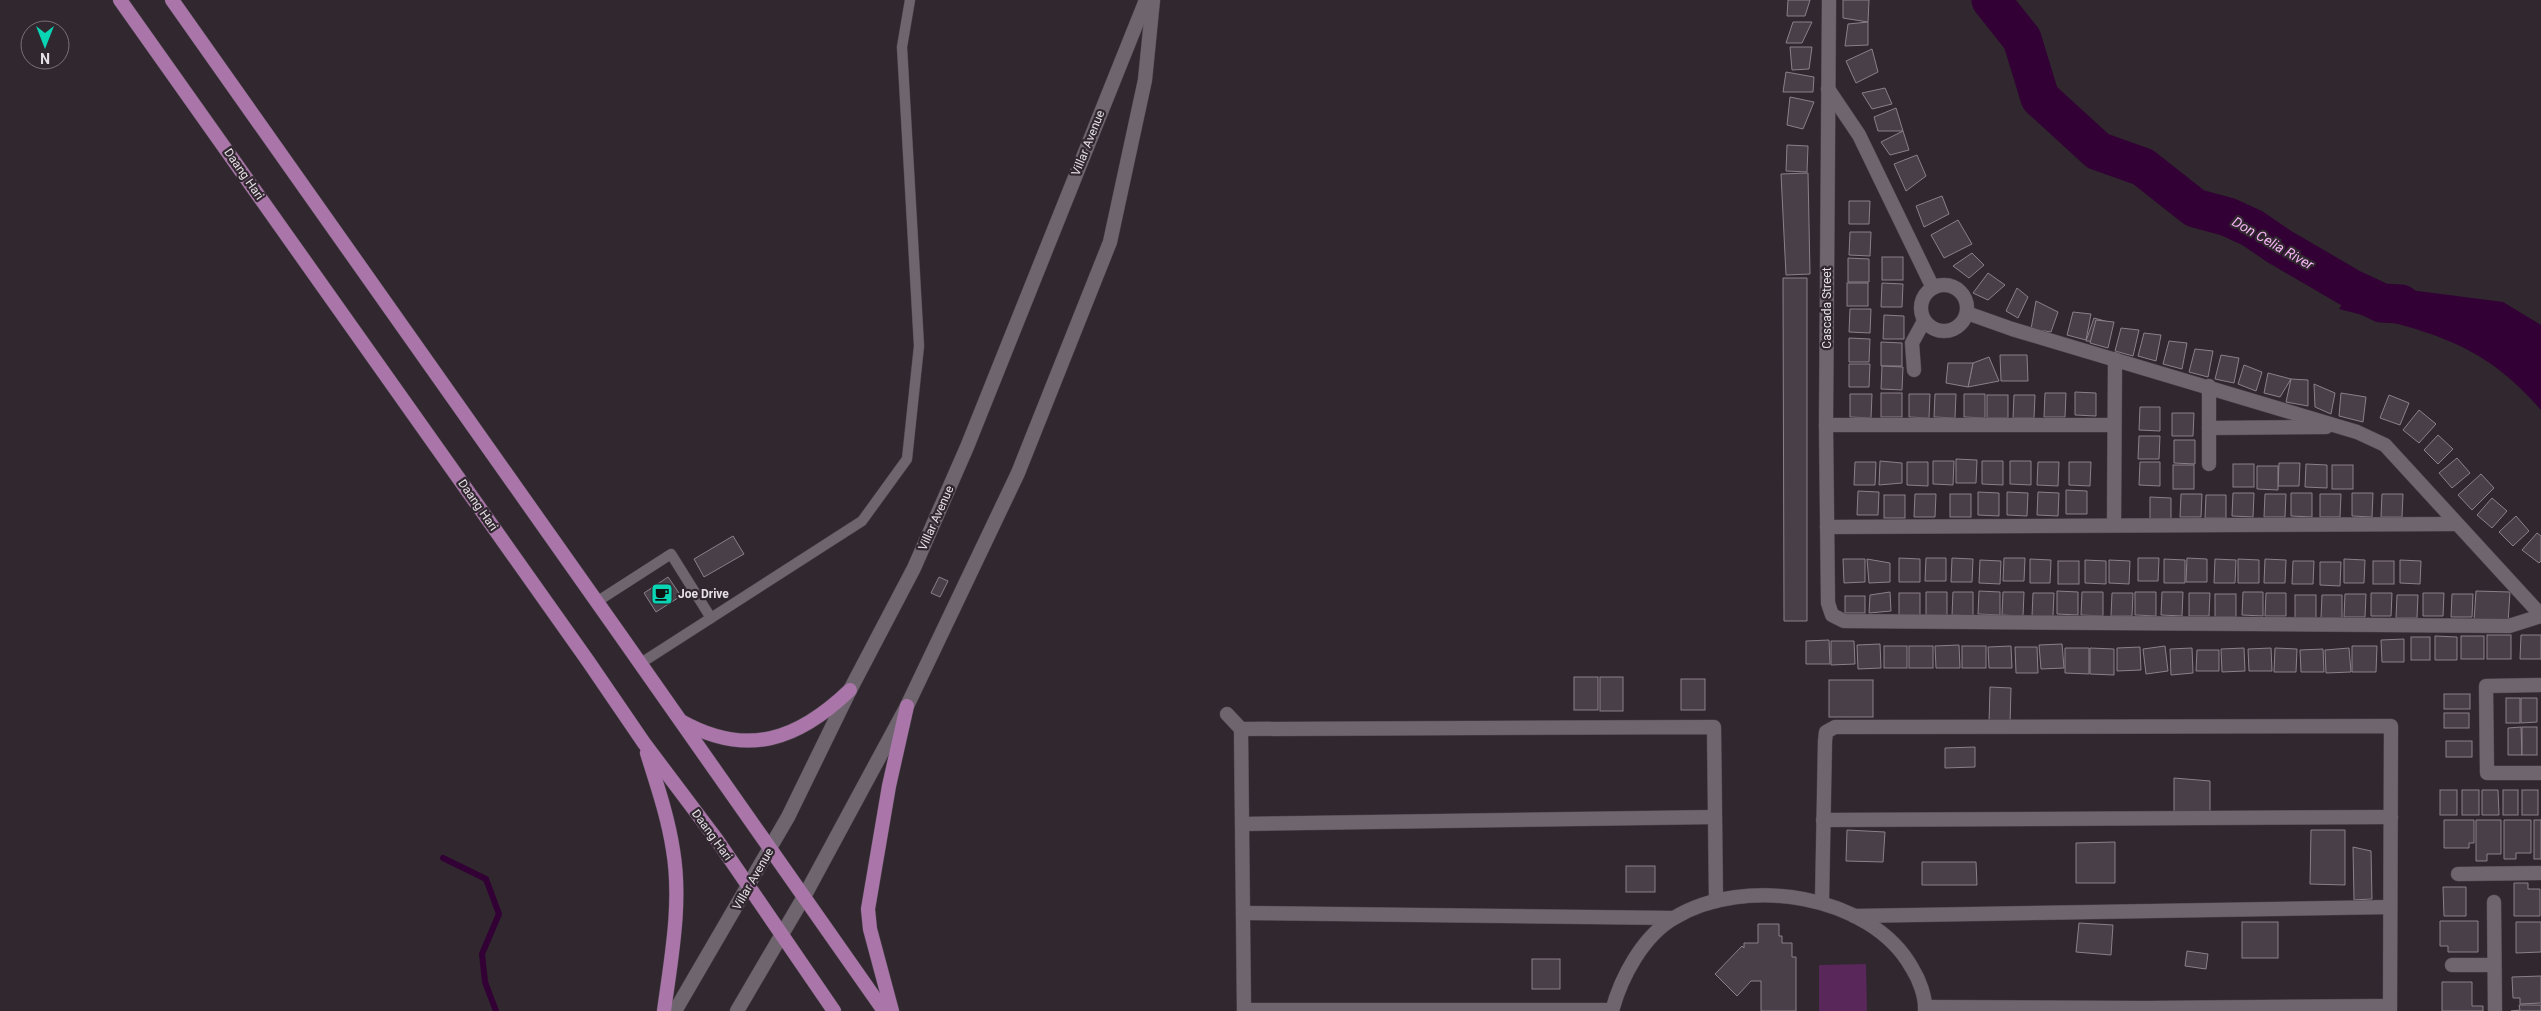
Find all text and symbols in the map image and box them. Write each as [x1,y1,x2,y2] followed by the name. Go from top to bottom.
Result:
[20,20,70,70] north arrow
[40,50,50,66] text: N
[1069,108,1107,178] street label: Villar Avenue
[221,146,267,202] street label: Daang Hari
[2230,213,2317,273] water label: Don Celia River
[1820,267,1834,349] street label: Cascada Street
[455,477,501,533] street label: Daang Hari
[916,484,956,552] street label: Villar Avenue
[650,582,674,606] cafe icon: Joe Drive
[678,587,729,601] place label: Joe Drive
[689,807,735,863] street label: Daang Hari
[730,846,776,912] street label: Villar Avenue

